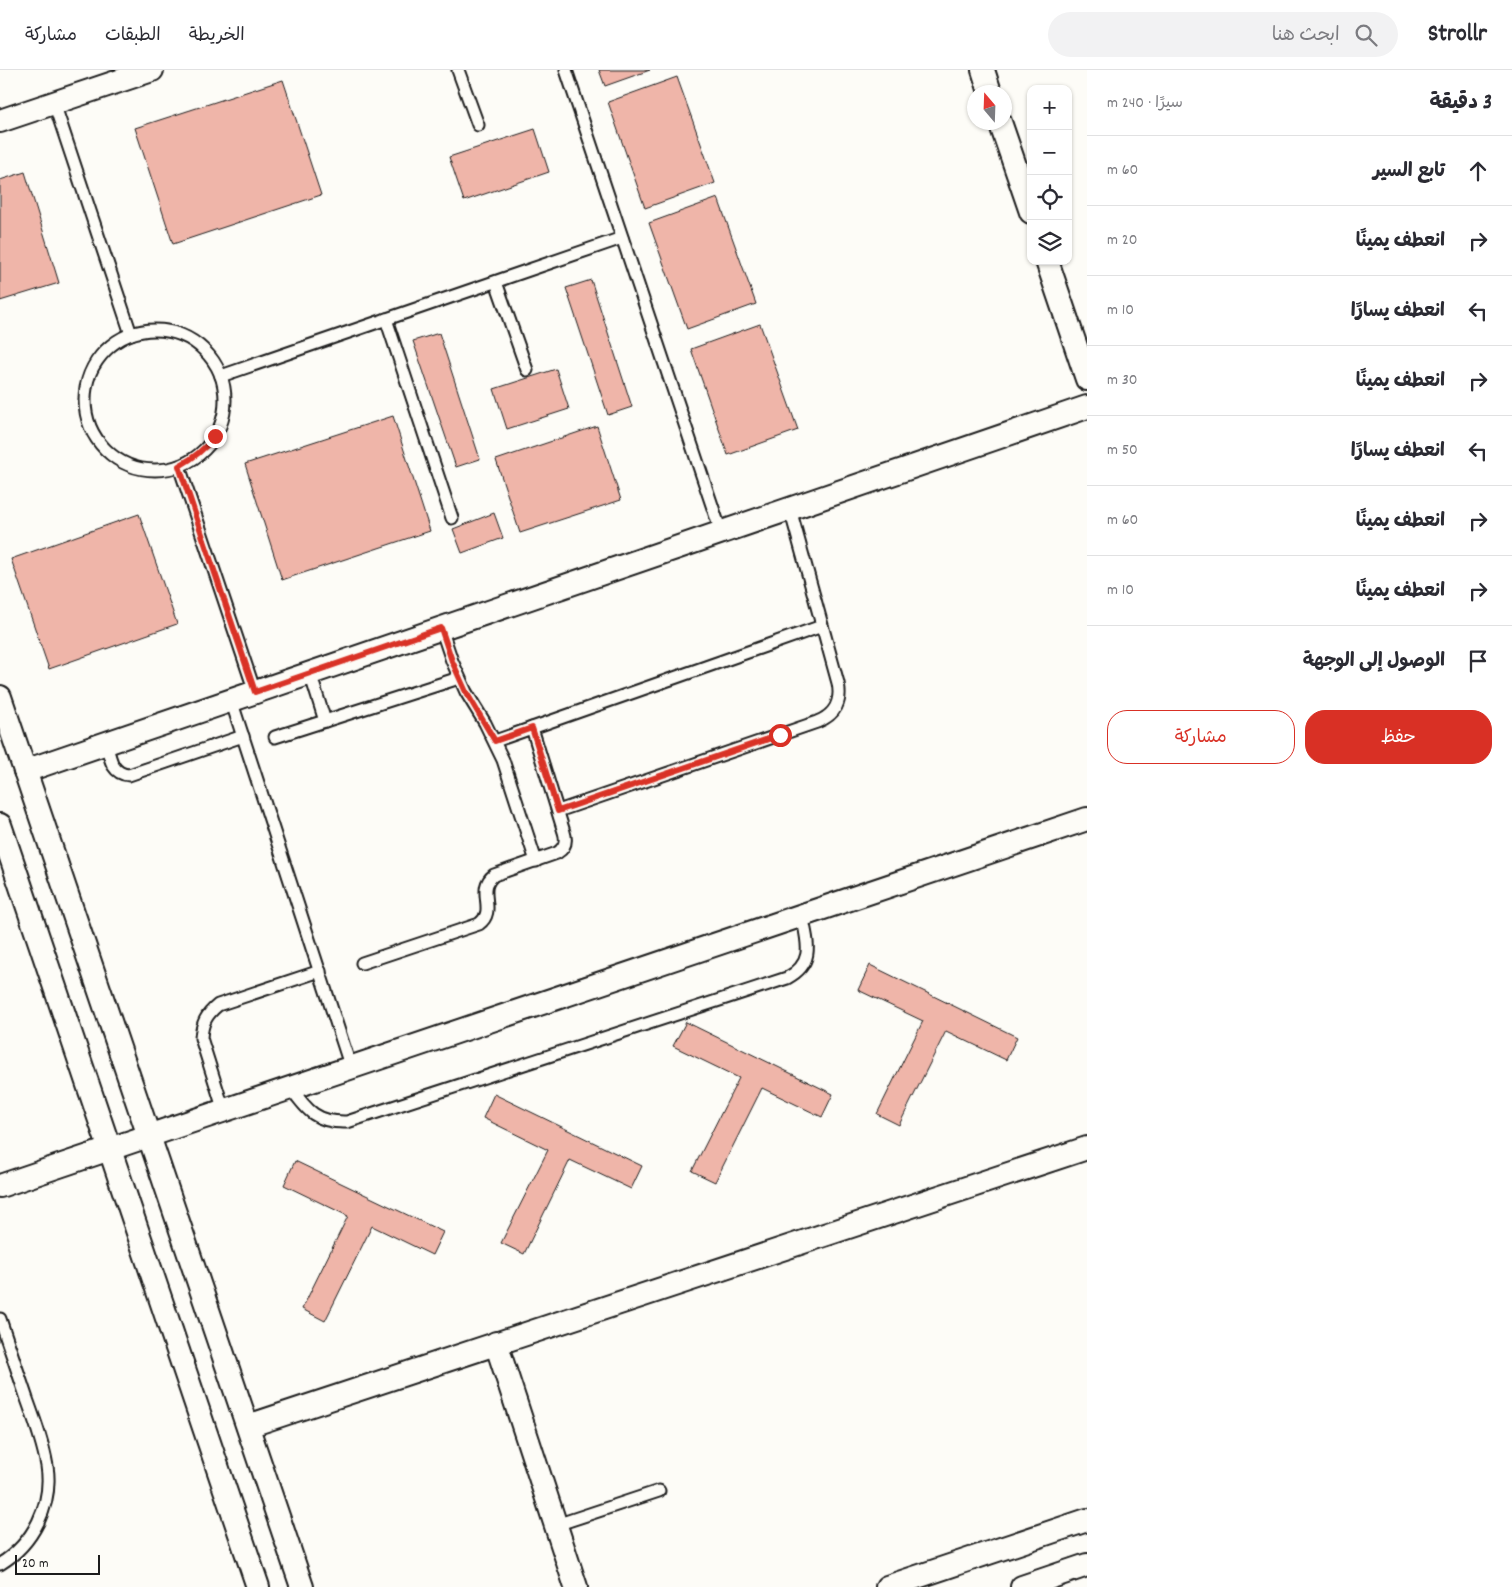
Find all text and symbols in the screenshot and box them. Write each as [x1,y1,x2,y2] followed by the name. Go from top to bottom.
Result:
[1048,12,1398,57] search box
[1428,18,1487,52] text: Strollr
[1352,21,1380,49] icon: search
[1272,23,1340,50] text: ابحث هنا
[25,24,77,49] text: مشاركة
[105,24,161,49] text: الطبقات
[189,24,245,49] text: الخريطة
[967,85,1012,130] north arrow
[1027,85,1072,265] map controls
[1027,85,1072,130] button: +
[1429,89,1492,119] text: 3 دقيقة
[1107,92,1183,115] text: سيرًا · 240 m
[1027,130,1072,175] button: −
[1464,157,1492,185] icon: ahead
[1107,159,1138,182] text: 60 m
[1373,159,1445,186] text: تابع السير
[1027,175,1072,220] button: locate
[1027,220,1072,265] button: layers
[1464,227,1492,255] icon: right
[1107,229,1137,252] text: 20 m
[1356,229,1445,256] text: انعطف يمينًا
[1464,297,1492,325] icon: left
[1107,299,1134,322] text: 10 m
[1351,299,1445,326] text: انعطف يسارًا
[1464,367,1492,395] icon: right
[1107,369,1138,392] text: 30 m
[1356,369,1445,396] text: انعطف يمينًا
[204,425,227,448] route end
[1464,437,1492,465] icon: left
[1107,439,1138,462] text: 50 m
[1351,439,1445,466] text: انعطف يسارًا
[1464,507,1492,535] icon: right
[1107,509,1138,532] text: 60 m
[1356,509,1445,536] text: انعطف يمينًا
[1464,577,1492,605] icon: right
[1107,579,1134,602] text: 10 m
[1356,579,1445,606] text: انعطف يمينًا
[1464,647,1492,675] icon: arrive
[1303,649,1445,676] text: الوصول إلى الوجهة
[1107,710,1295,764] button: مشاركة
[1305,710,1492,764] button: حفظ
[769,724,792,747] route start
[15,1552,100,1575] scale bar
[22,1554,49,1574] text: 20 m

